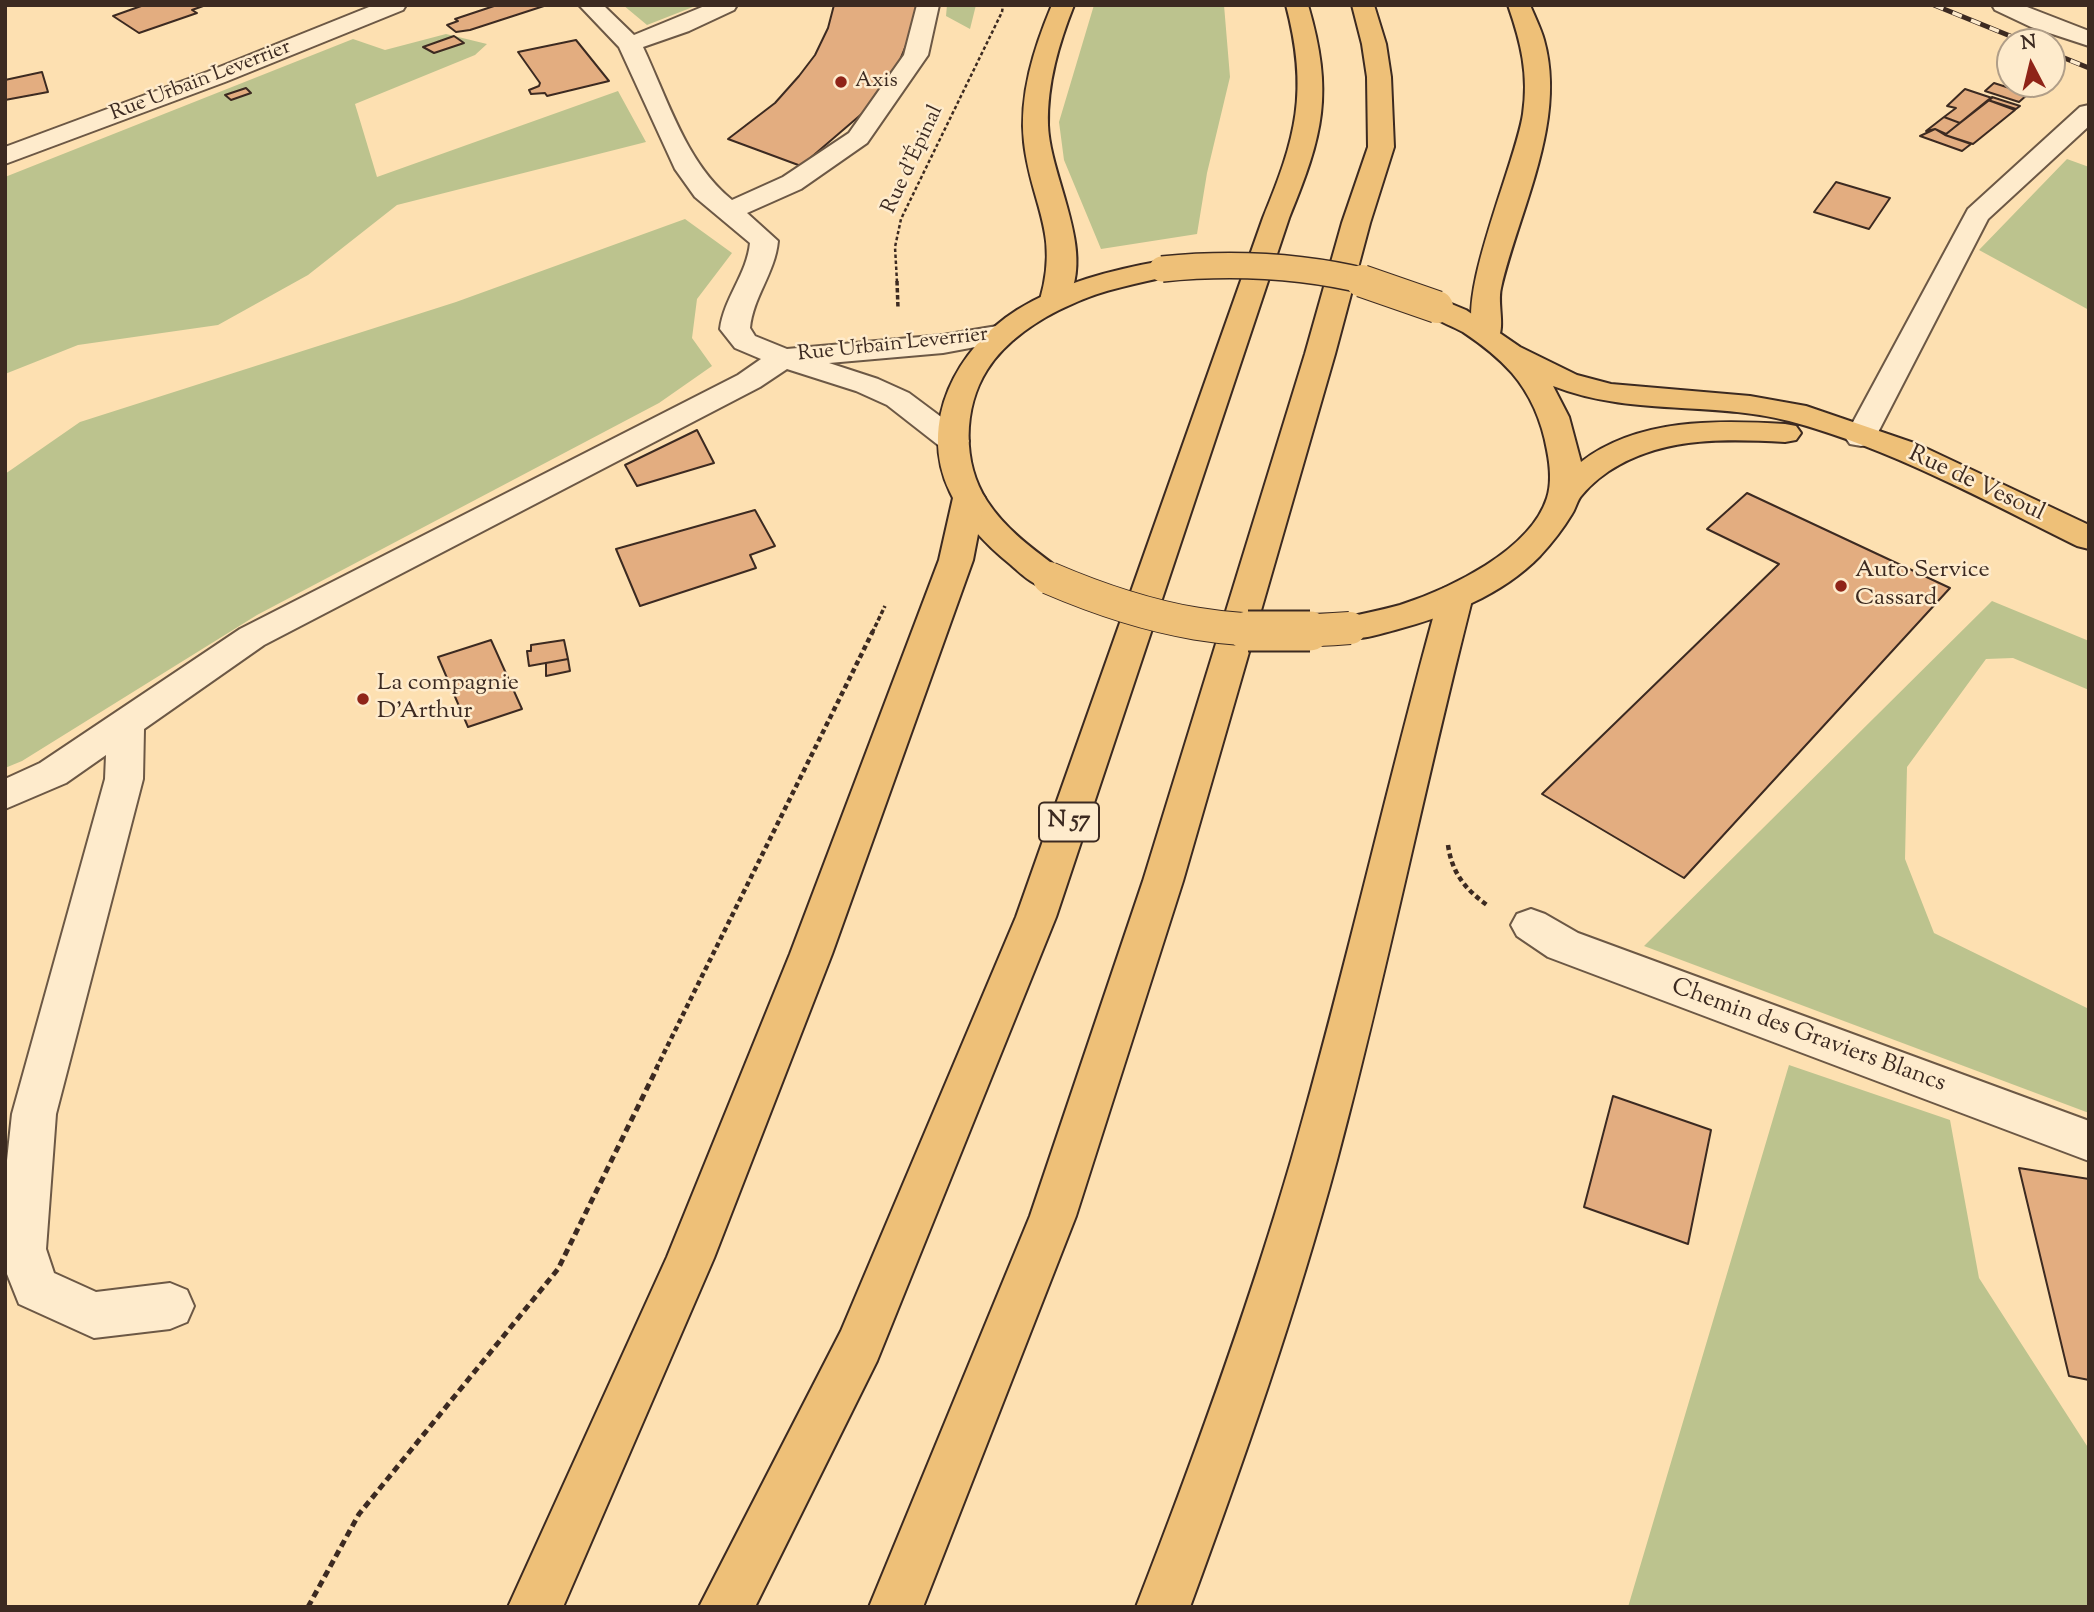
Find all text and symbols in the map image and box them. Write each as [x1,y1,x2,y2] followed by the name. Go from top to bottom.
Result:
[1996,28,2066,98] north arrow
[2019,29,2038,58] text: N
[107,36,295,128] street label: Rue Urbain Leverrier
[855,69,898,95] place label: Axis
[833,74,849,90] marker: Axis
[878,102,950,218] street label: Rue d'Épinal
[797,323,989,369] street label: Rue Urbain Leverrier
[1903,441,2049,529] street label: Rue de Vesoul
[1855,558,1990,614] place label: Auto Service Cassard
[1833,578,1849,594] marker: Auto Service Cassard
[377,671,519,727] place label: La compagnie D'Arthur
[355,691,371,707] marker: La compagnie D'Arthur
[1039,802,1099,842] road number: N 57
[1667,974,1949,1100] street label: Chemin des Graviers Blancs

